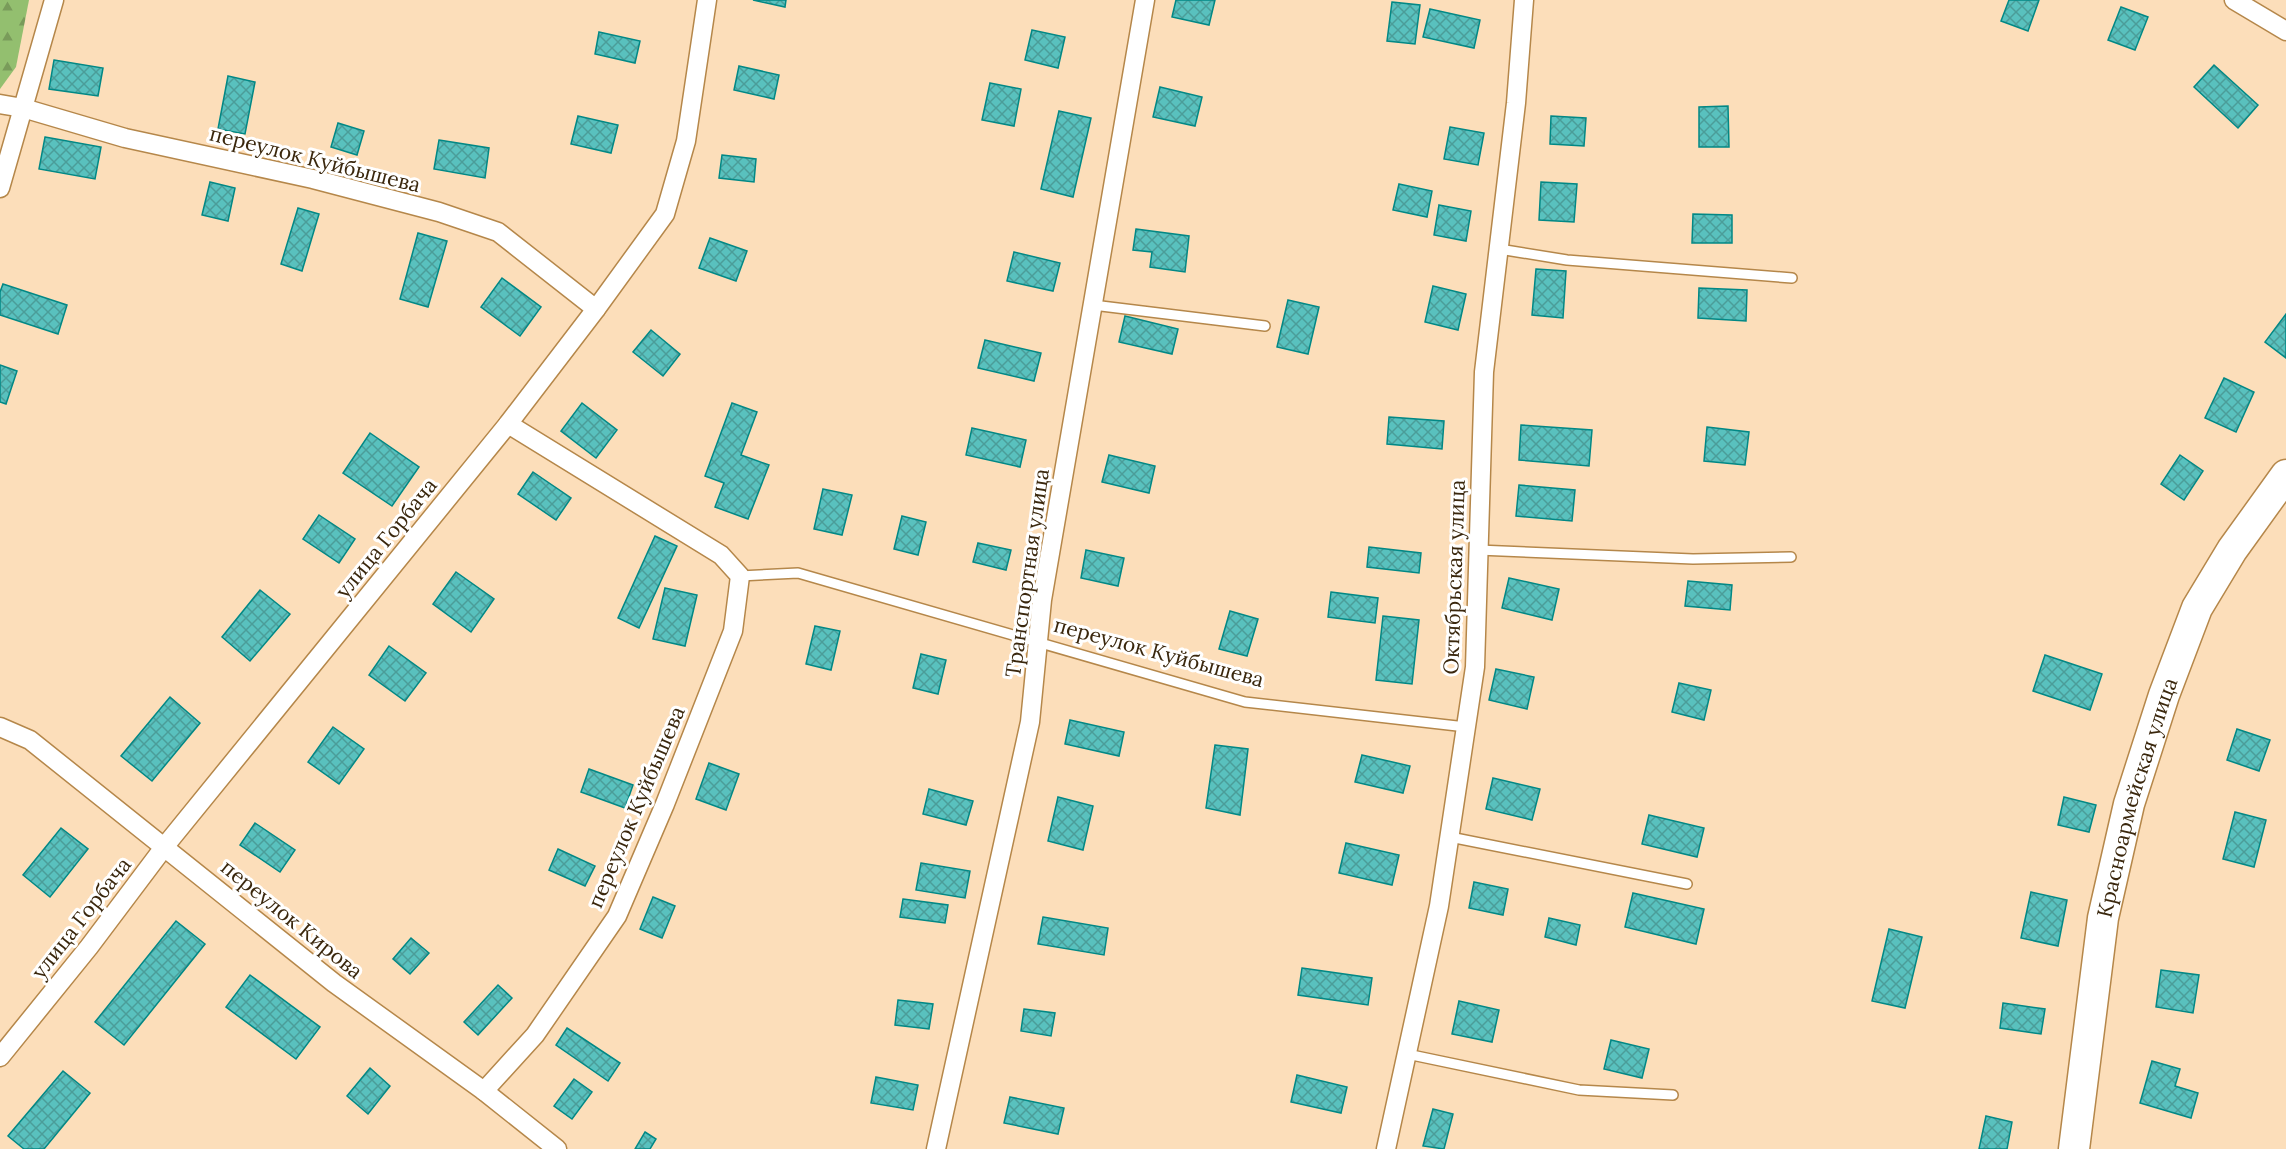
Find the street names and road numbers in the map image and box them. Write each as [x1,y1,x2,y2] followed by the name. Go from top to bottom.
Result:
[207,120,423,198] street label: переулок Куйбышева
[999,467,1055,679] street label: Транспортная улица
[329,472,443,604] street label: улица Горбача
[1437,479,1471,675] street label: Октябрьская улица
[1051,611,1267,693] street label: переулок Куйбышева
[2090,673,2183,920] street label: Красноармейская улица
[581,702,691,912] street label: переулок Куйбышева
[25,852,137,984] street label: улица Горбача
[216,853,369,985] street label: переулок Кирова

